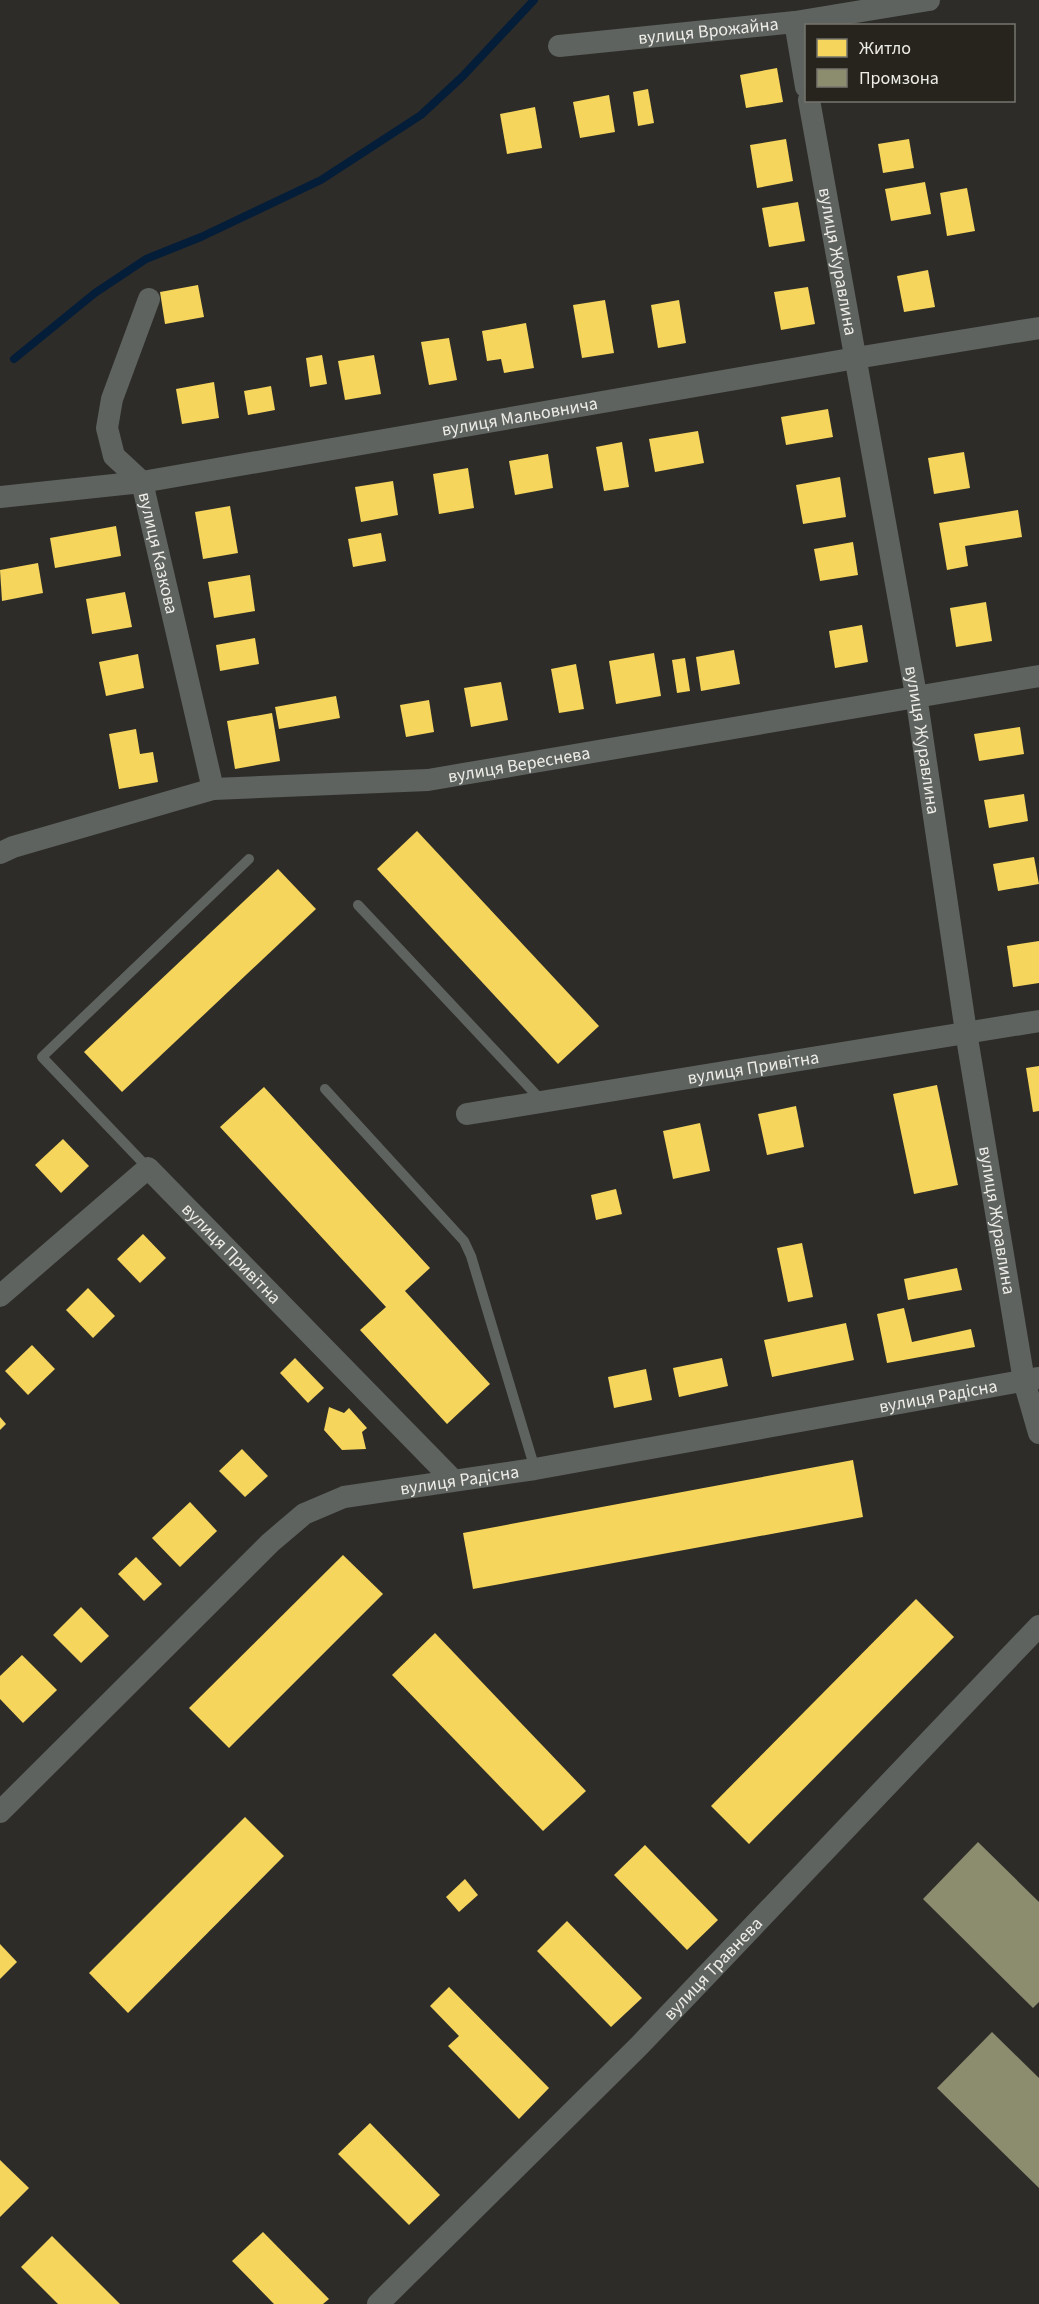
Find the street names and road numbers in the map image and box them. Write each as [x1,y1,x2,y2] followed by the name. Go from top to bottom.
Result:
[637,11,780,50] street label: вулиця Врожайна
[812,185,864,337] street label: вулиця Журавлина
[440,391,600,442] street label: вулиця Мальовнича
[132,490,185,616] street label: вулиця Казкова
[898,664,946,816] street label: вулиця Журавлина
[446,740,592,789] street label: вулиця Вереснева
[686,1044,821,1090] street label: вулиця Привітна
[973,1144,1022,1296] street label: вулиця Журавлина
[176,1197,287,1310] street label: вулиця Привітна
[877,1373,999,1419] street label: вулиця Радісна
[398,1459,521,1501] street label: вулиця Радісна
[657,1911,768,2026] street label: вулиця Травнева

